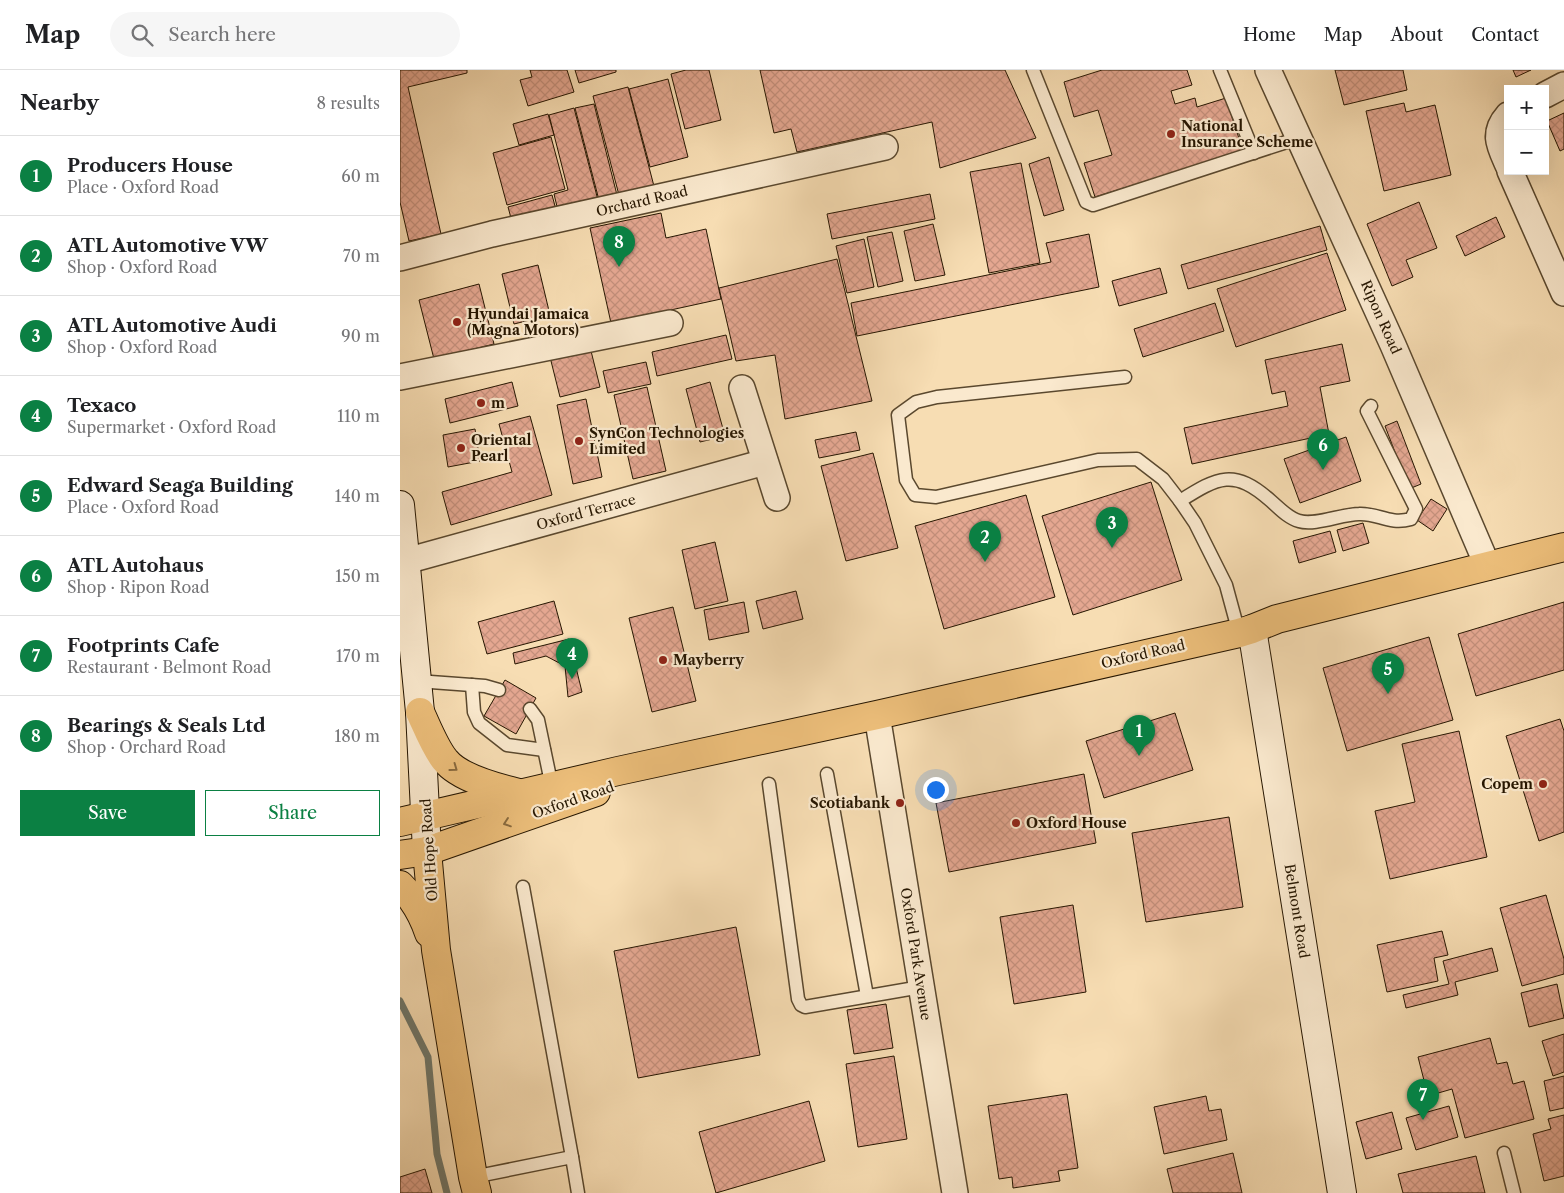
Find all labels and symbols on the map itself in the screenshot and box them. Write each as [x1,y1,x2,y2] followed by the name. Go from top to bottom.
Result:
[1181,117,1313,151] place label: National Insurance Scheme
[1165,128,1177,140] marker: National Insurance Scheme
[594,182,690,220] street label: Orchard Road
[603,226,635,267] pin: 8
[1357,277,1405,357] street label: Ripon Road
[467,305,590,339] place label: Hyundai Jamaica (Magna Motors)
[451,316,463,328] marker: Hyundai Jamaica (Magna Motors)
[491,394,505,412] place label: m
[475,397,487,409] marker: m
[589,424,744,458] place label: SynCon Technologies Limited
[1307,429,1339,470] pin: 6
[471,431,532,465] place label: Oriental Pearl
[573,435,585,447] marker: SynCon Technologies Limited
[455,442,467,454] marker: Oriental Pearl
[534,490,638,534] street label: Oxford Terrace
[1096,507,1128,548] pin: 3
[969,521,1001,562] pin: 2
[1099,635,1187,672] street label: Oxford Road
[556,638,588,679] pin: 4
[673,651,744,669] place label: Mayberry
[1372,653,1404,694] pin: 5
[657,654,669,666] marker: Mayberry
[1123,715,1155,756] pin: 1
[449,761,458,771] one-way arrow
[1481,775,1533,793] place label: Copem
[530,777,617,822] street label: Oxford Road
[923,777,949,803] your location
[1537,778,1549,790] marker: Copem
[810,794,891,812] place label: Scotiabank
[894,797,906,809] marker: Scotiabank
[416,798,442,902] street label: Old Hope Road
[1026,814,1127,832] place label: Oxford House
[503,817,512,827] one-way arrow
[1010,817,1022,829] marker: Oxford House
[1281,862,1313,960] street label: Belmont Road
[897,886,935,1022] street label: Oxford Park Avenue
[1407,1079,1439,1120] pin: 7

